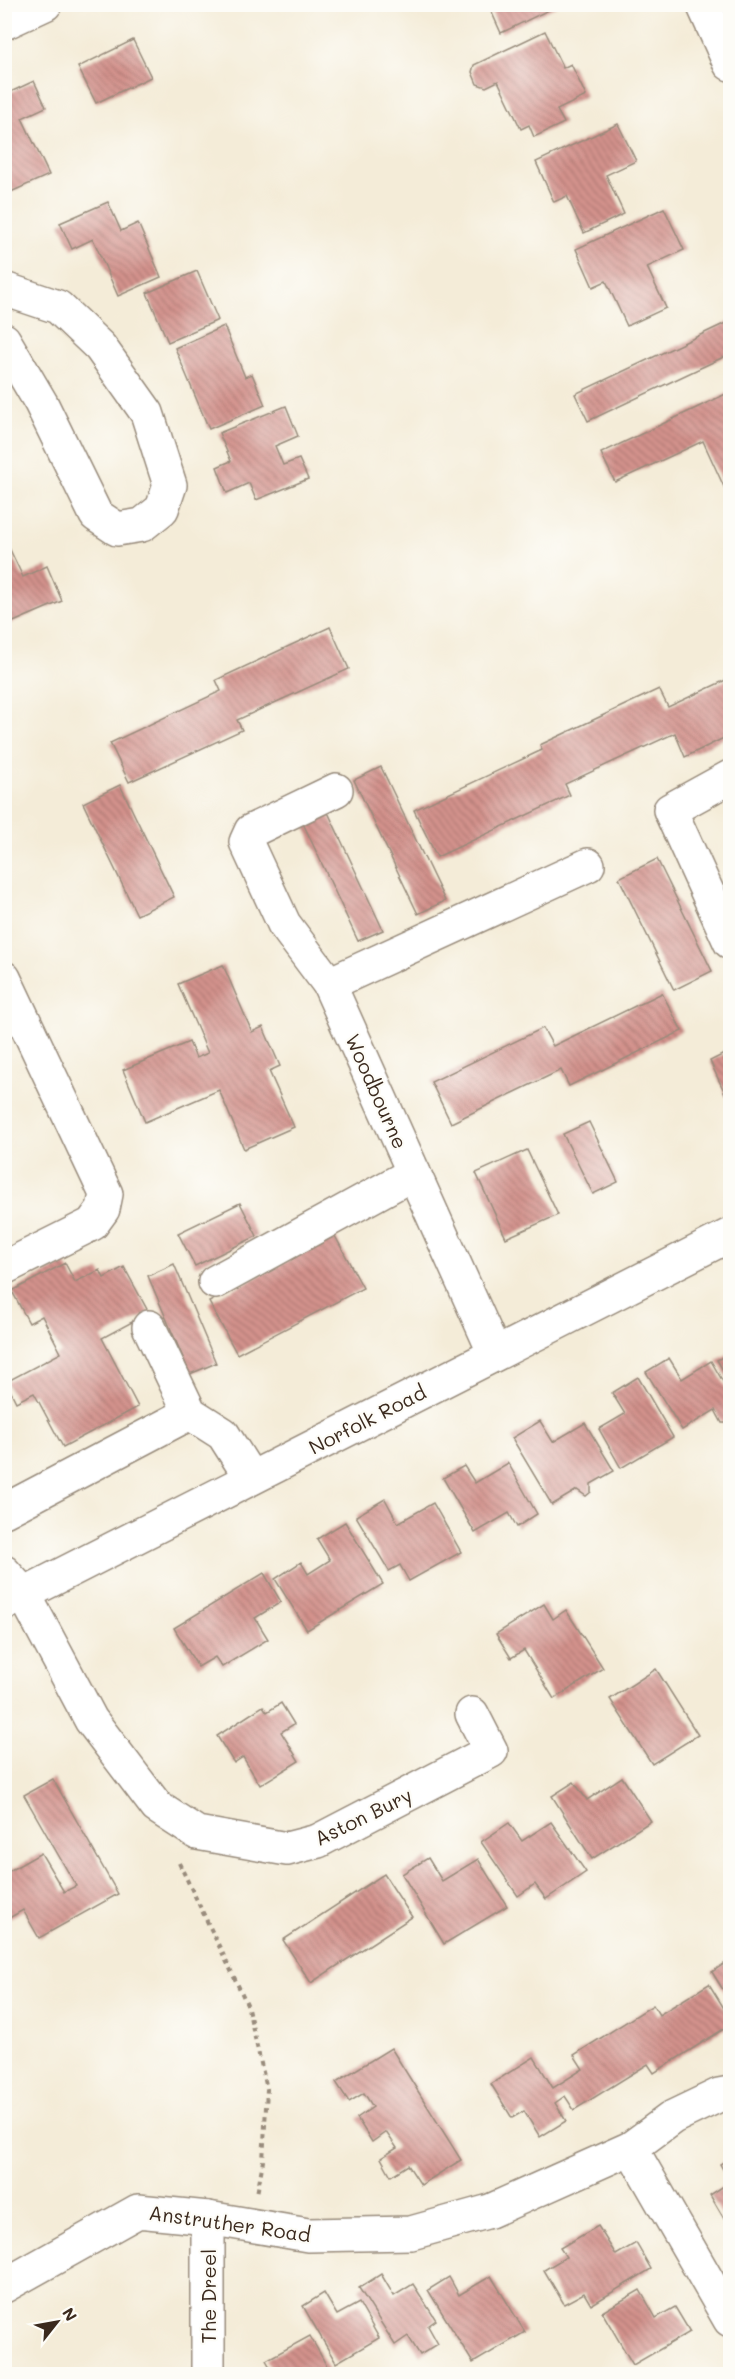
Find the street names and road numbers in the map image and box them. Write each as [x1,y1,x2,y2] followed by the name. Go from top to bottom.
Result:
[340,1030,414,1152] street label: Woodbourne
[304,1378,430,1460] street label: Norfolk Road
[310,1781,416,1851] street label: Aston Bury
[147,2199,313,2247] street label: Anstruther Road
[195,2249,221,2343] street label: The Dreel

